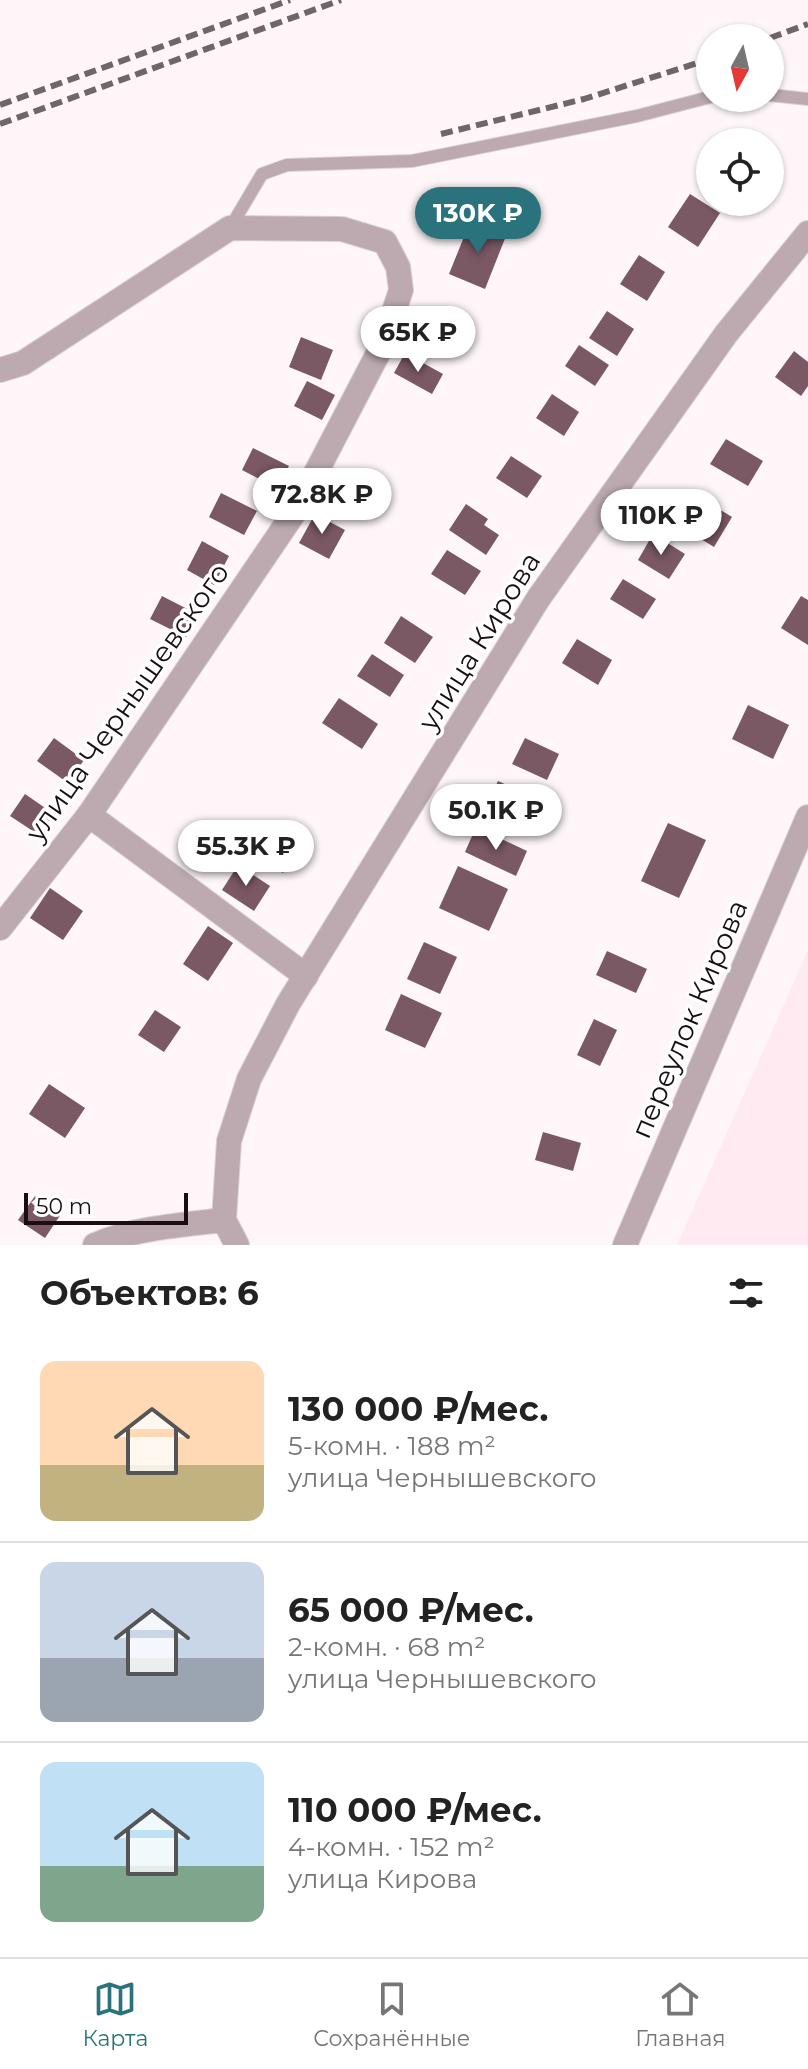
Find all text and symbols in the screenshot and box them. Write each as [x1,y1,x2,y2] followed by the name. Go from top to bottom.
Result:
[696,24,784,112] north arrow
[696,24,784,216] map controls
[696,128,784,216] button: locate
[413,187,543,255] pin: 130K ₽
[433,197,523,229] text: 130K ₽
[362,306,474,374] pin: 65K ₽
[379,316,457,348] text: 65K ₽
[248,468,396,536] pin: 72.8K ₽
[271,478,373,510] text: 72.8K ₽
[596,489,726,557] pin: 110K ₽
[619,499,703,531] text: 110K ₽
[410,546,547,737] street label: улица Кирова
[17,556,236,849] street label: улица Чернышевского
[422,784,570,852] pin: 50.1K ₽
[448,794,544,826] text: 50.1K ₽
[172,820,320,888] pin: 55.3K ₽
[196,830,296,862] text: 55.3K ₽
[623,895,755,1143] street label: переулок Кирова
[24,1189,188,1225] scale bar
[36,1193,92,1220] text: 50 m
[724,1271,768,1315] icon: filters
[40,1272,259,1314] text: Объектов: 6
[288,1388,548,1430] text: 130 000 ₽/мес.
[104,1393,200,1489] icon: home
[288,1430,496,1462] text: 5-комн. · 188 m²
[288,1462,597,1494] text: улица Чернышевского
[288,1589,534,1631] text: 65 000 ₽/мес.
[104,1594,200,1690] icon: home
[288,1631,485,1663] text: 2-комн. · 68 m²
[288,1663,597,1695] text: улица Чернышевского
[288,1789,542,1831] text: 110 000 ₽/мес.
[104,1794,200,1890] icon: home
[288,1831,495,1863] text: 4-комн. · 152 m²
[288,1863,477,1895] text: улица Кирова
[82,1977,148,2052] tab: Карта
[313,1977,470,2052] tab: Сохранённые
[635,1977,726,2052] tab: Главная

